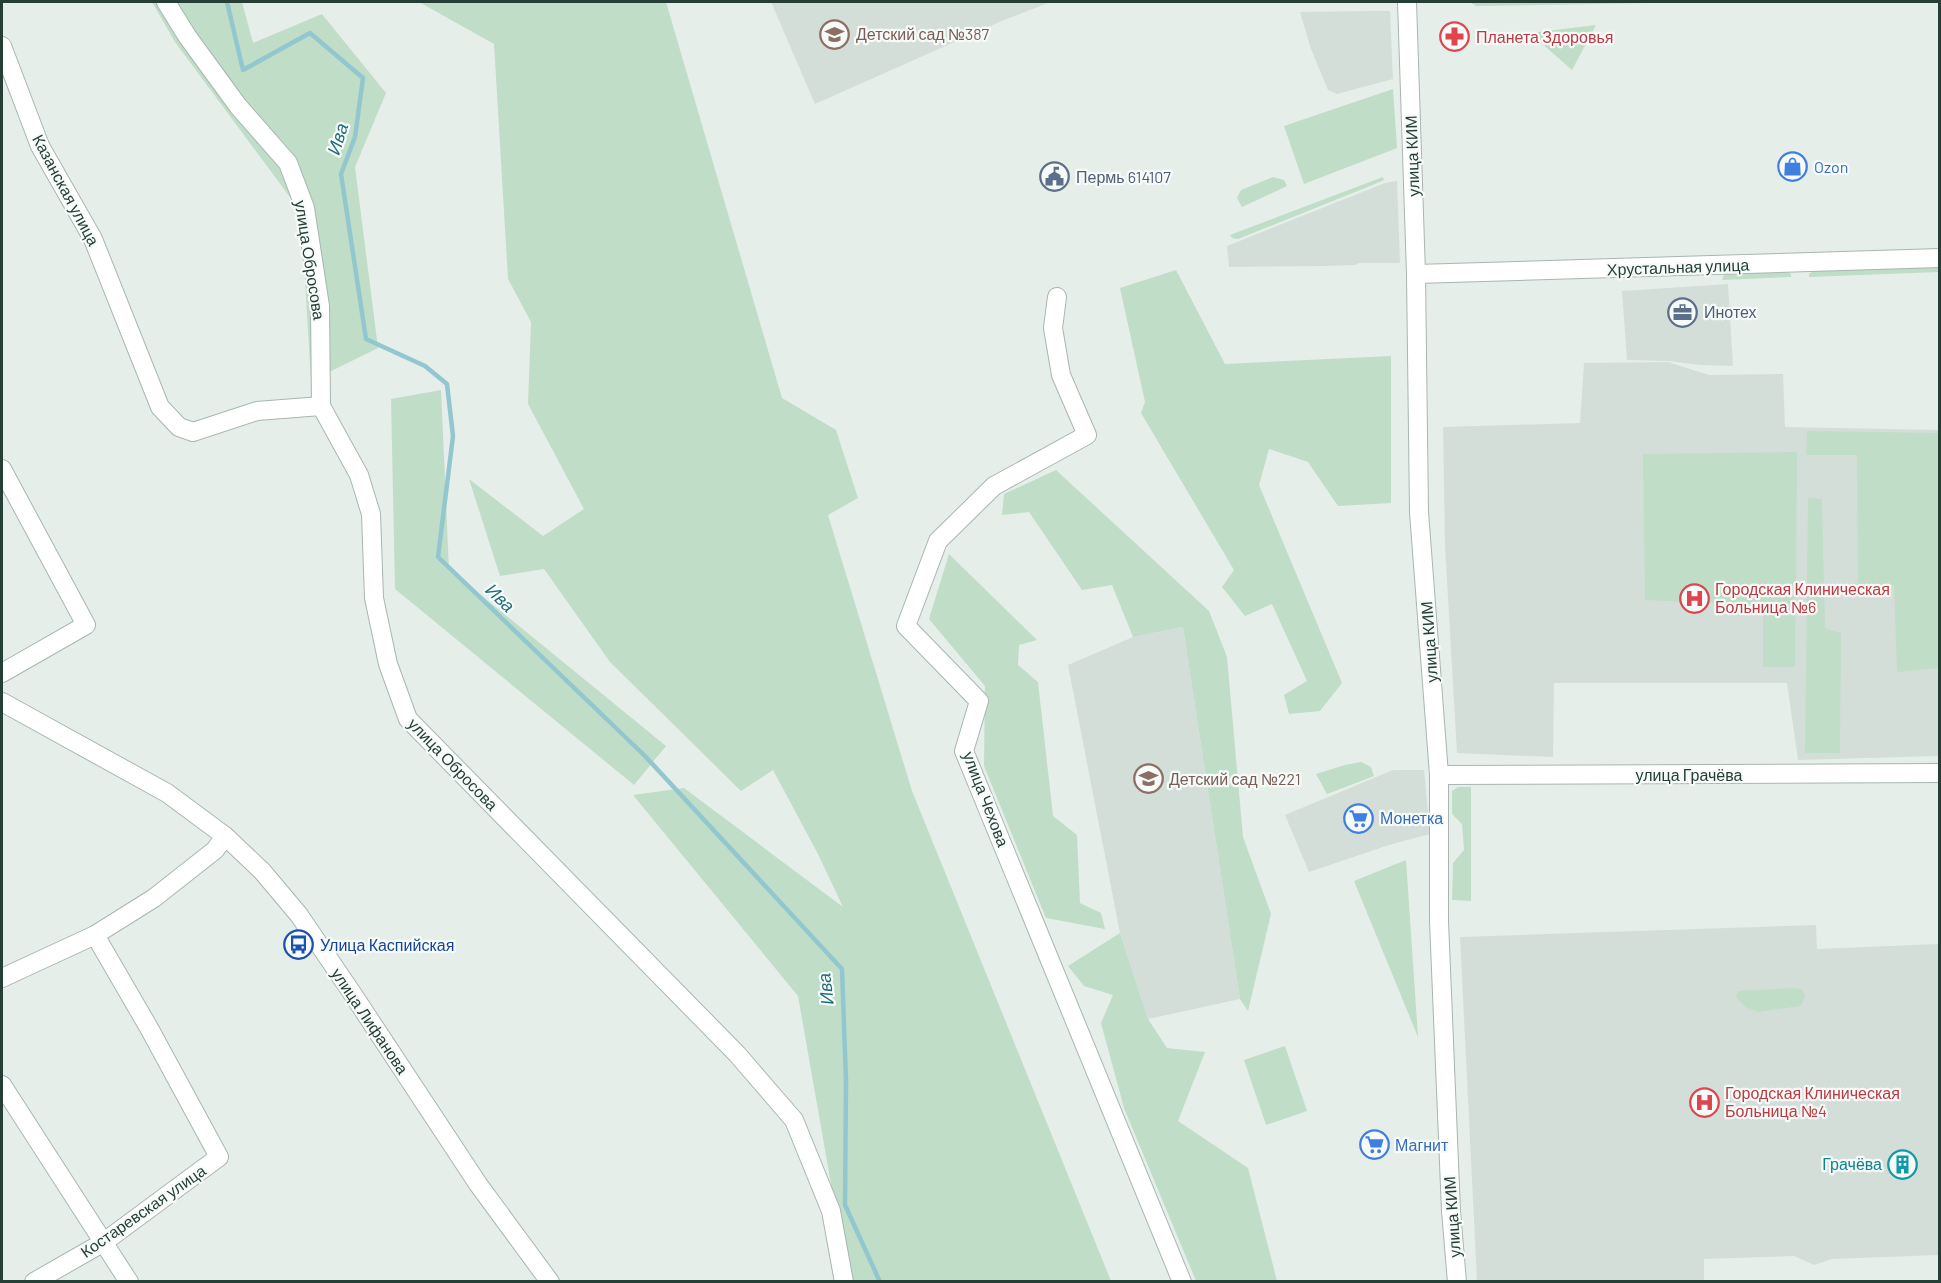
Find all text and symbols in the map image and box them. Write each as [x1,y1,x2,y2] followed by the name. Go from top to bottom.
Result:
[819,18,851,50] school or university icon: Детский сад №387
[1439,21,1471,53] pharmacy icon: Планета Здоровья
[856,24,990,43] place label: Детский сад №387
[1476,27,1613,46] place label: Планета Здоровья
[1401,115,1422,197] street label: улица КИМ
[322,120,352,157] water label: Ива
[29,131,104,249] street label: Казанская улица
[1777,151,1809,183] shop icon: Ozon
[1814,157,1848,176] place label: Ozon
[1039,161,1071,193] public building icon: Пермь 614107
[1076,167,1171,186] place label: Пермь 614107
[292,199,329,321] street label: улица Обросова
[1606,255,1750,278] street label: Хрустальная улица
[1667,296,1699,328] office icon: Инотех
[1704,302,1757,321] place label: Инотех
[482,578,520,616] water label: Ива
[1715,579,1890,616] place label: Городская Клиническая Больница №6
[1678,582,1710,614] hospital icon: Городская Клиническая Больница №6
[1416,601,1441,683] street label: улица КИМ
[405,714,502,814] street label: улица Обросова
[960,749,1013,849] street label: улица Чехова
[1132,763,1164,795] school or university icon: Детский сад №221
[1636,765,1743,784] street label: улица Грачёва
[1169,769,1301,788] place label: Детский сад №221
[1343,802,1375,834] supermarket icon: Монетка
[1380,808,1443,827] place label: Монетка
[283,929,315,961] bus stop icon: Улица Каспийская
[320,935,454,954] place label: Улица Каспийская
[328,964,413,1077] street label: улица Лифанова
[812,972,838,1006] water label: Ива
[1725,1083,1900,1120] place label: Городская Клиническая Больница №4
[1688,1086,1720,1118] hospital icon: Городская Клиническая Больница №4
[1358,1129,1390,1161] supermarket icon: Магнит
[1395,1135,1449,1154] place label: Магнит
[1887,1148,1919,1180] building icon: Грачёва
[1822,1154,1882,1173] place label: Грачёва
[76,1160,209,1261] street label: Костаревская улица
[1439,1176,1464,1258] street label: улица КИМ

